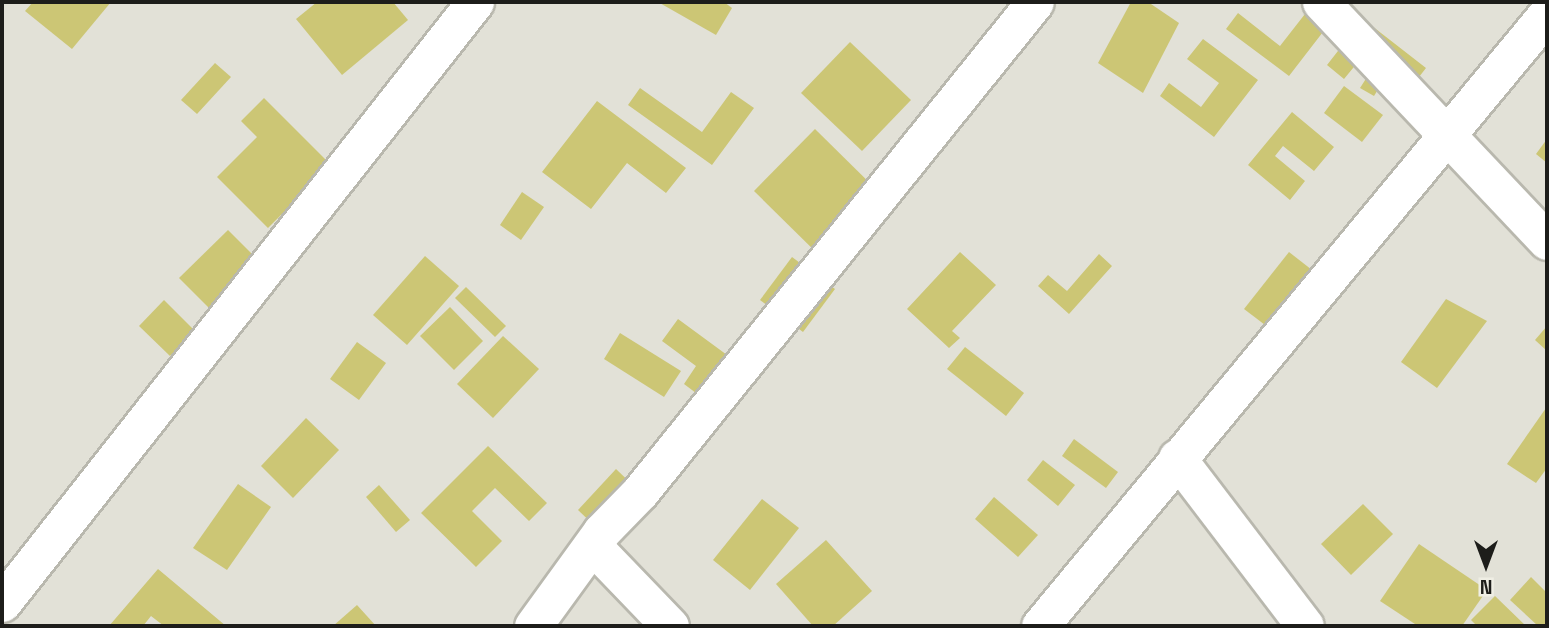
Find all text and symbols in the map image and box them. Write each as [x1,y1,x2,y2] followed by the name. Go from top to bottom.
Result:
[1451,530,1521,600] north arrow
[1480,574,1492,599] text: N

